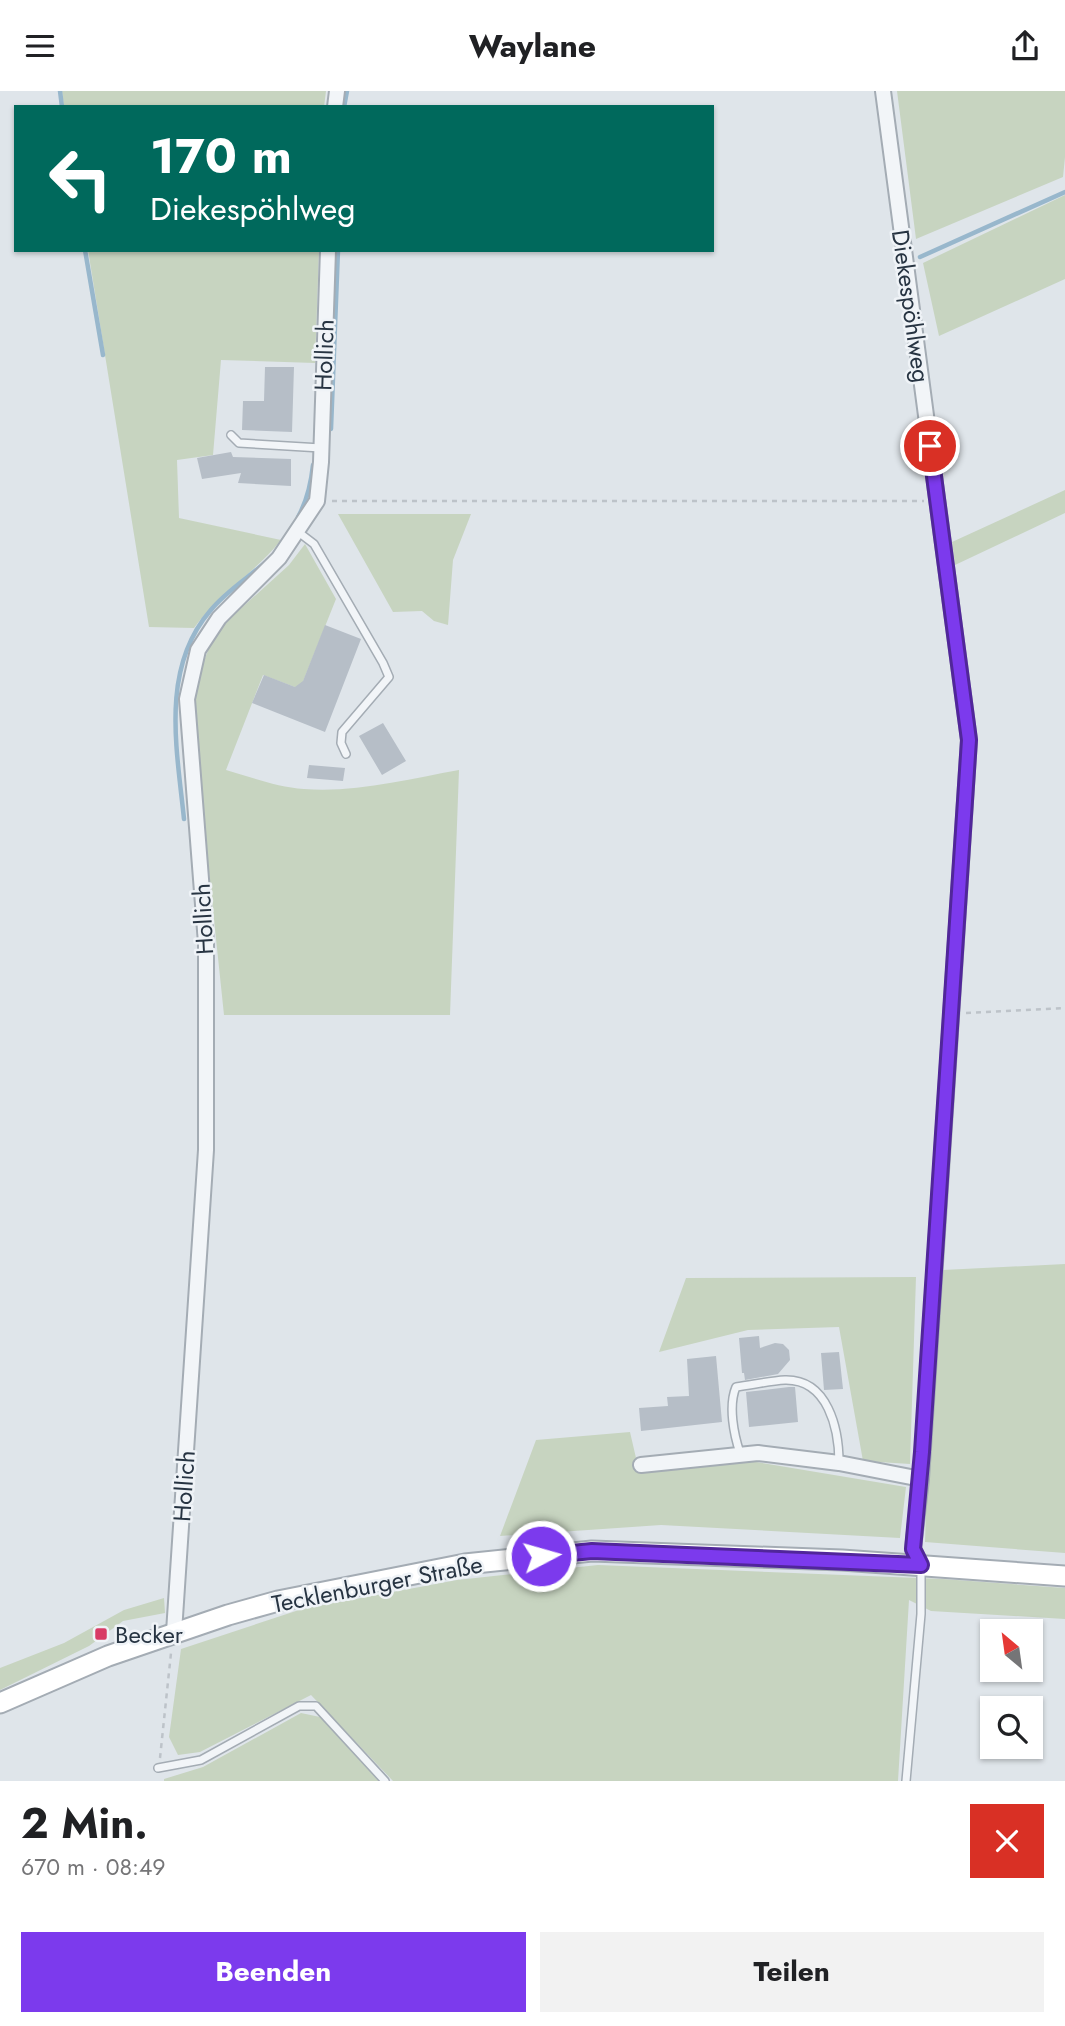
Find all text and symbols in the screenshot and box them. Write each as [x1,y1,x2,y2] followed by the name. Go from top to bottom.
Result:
[469,23,596,69] text: Waylane
[21,27,59,65] icon: menu
[1006,27,1044,65] icon: share
[150,121,292,191] text: 170 m
[35,133,126,224] icon: left
[150,186,355,232] text: Diekespöhlweg
[883,227,939,385] street label: Diekespöhlweg
[305,319,343,391] street label: Hollich
[900,416,960,476] pin
[911,427,949,465] icon: arrive
[184,882,222,956] street label: Hollich
[164,1449,204,1523] street label: Hollich
[504,1519,578,1593] position arrow
[269,1546,485,1622] street label: Tecklenburger Straße
[115,1617,184,1652] place label: Becker
[980,1619,1043,1682] north arrow
[980,1619,1043,1759] map controls
[93,1626,109,1642] marker: Becker
[980,1696,1043,1759] button: search
[21,1793,148,1854] text: 2 Min.
[970,1804,1044,1878] button: close
[21,1850,166,1884] text: 670 m · 08:49
[21,1932,526,2012] button: Beenden
[540,1932,1044,2012] button: Teilen

